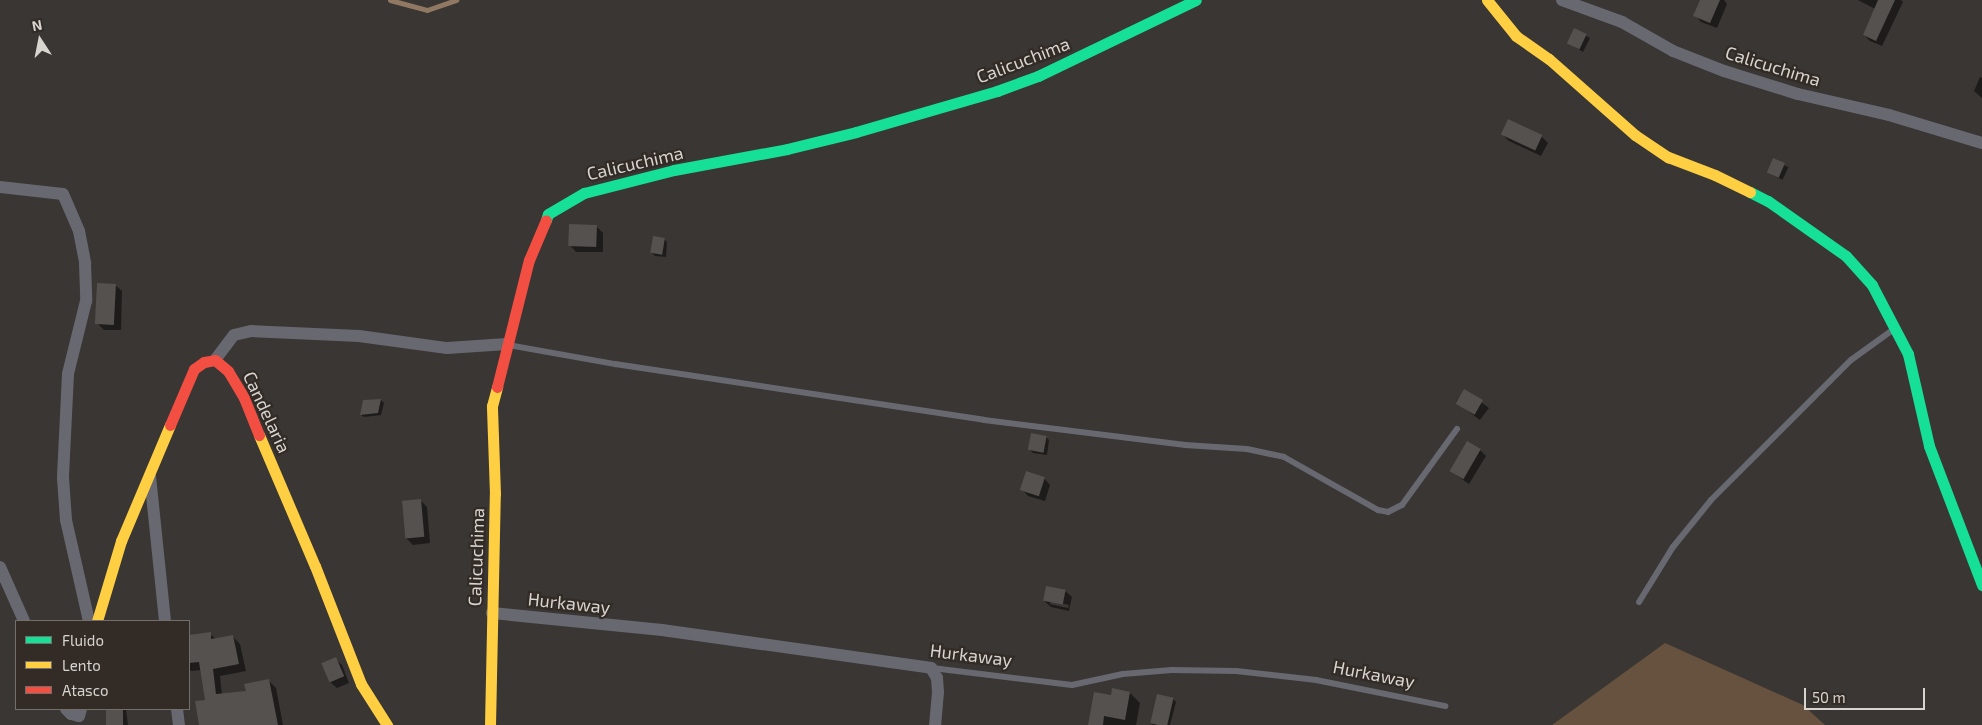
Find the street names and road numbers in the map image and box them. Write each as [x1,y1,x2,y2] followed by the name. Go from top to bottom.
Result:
[973,32,1073,88] street label: Calicuchima
[1723,41,1823,91] street label: Calicuchima
[585,141,685,185] street label: Calicuchima
[239,368,295,456] street label: Candelaria
[463,507,489,607] street label: Calicuchima
[527,588,611,618] street label: Hurkaway
[929,639,1013,671] street label: Hurkaway
[1331,656,1417,692] street label: Hurkaway

